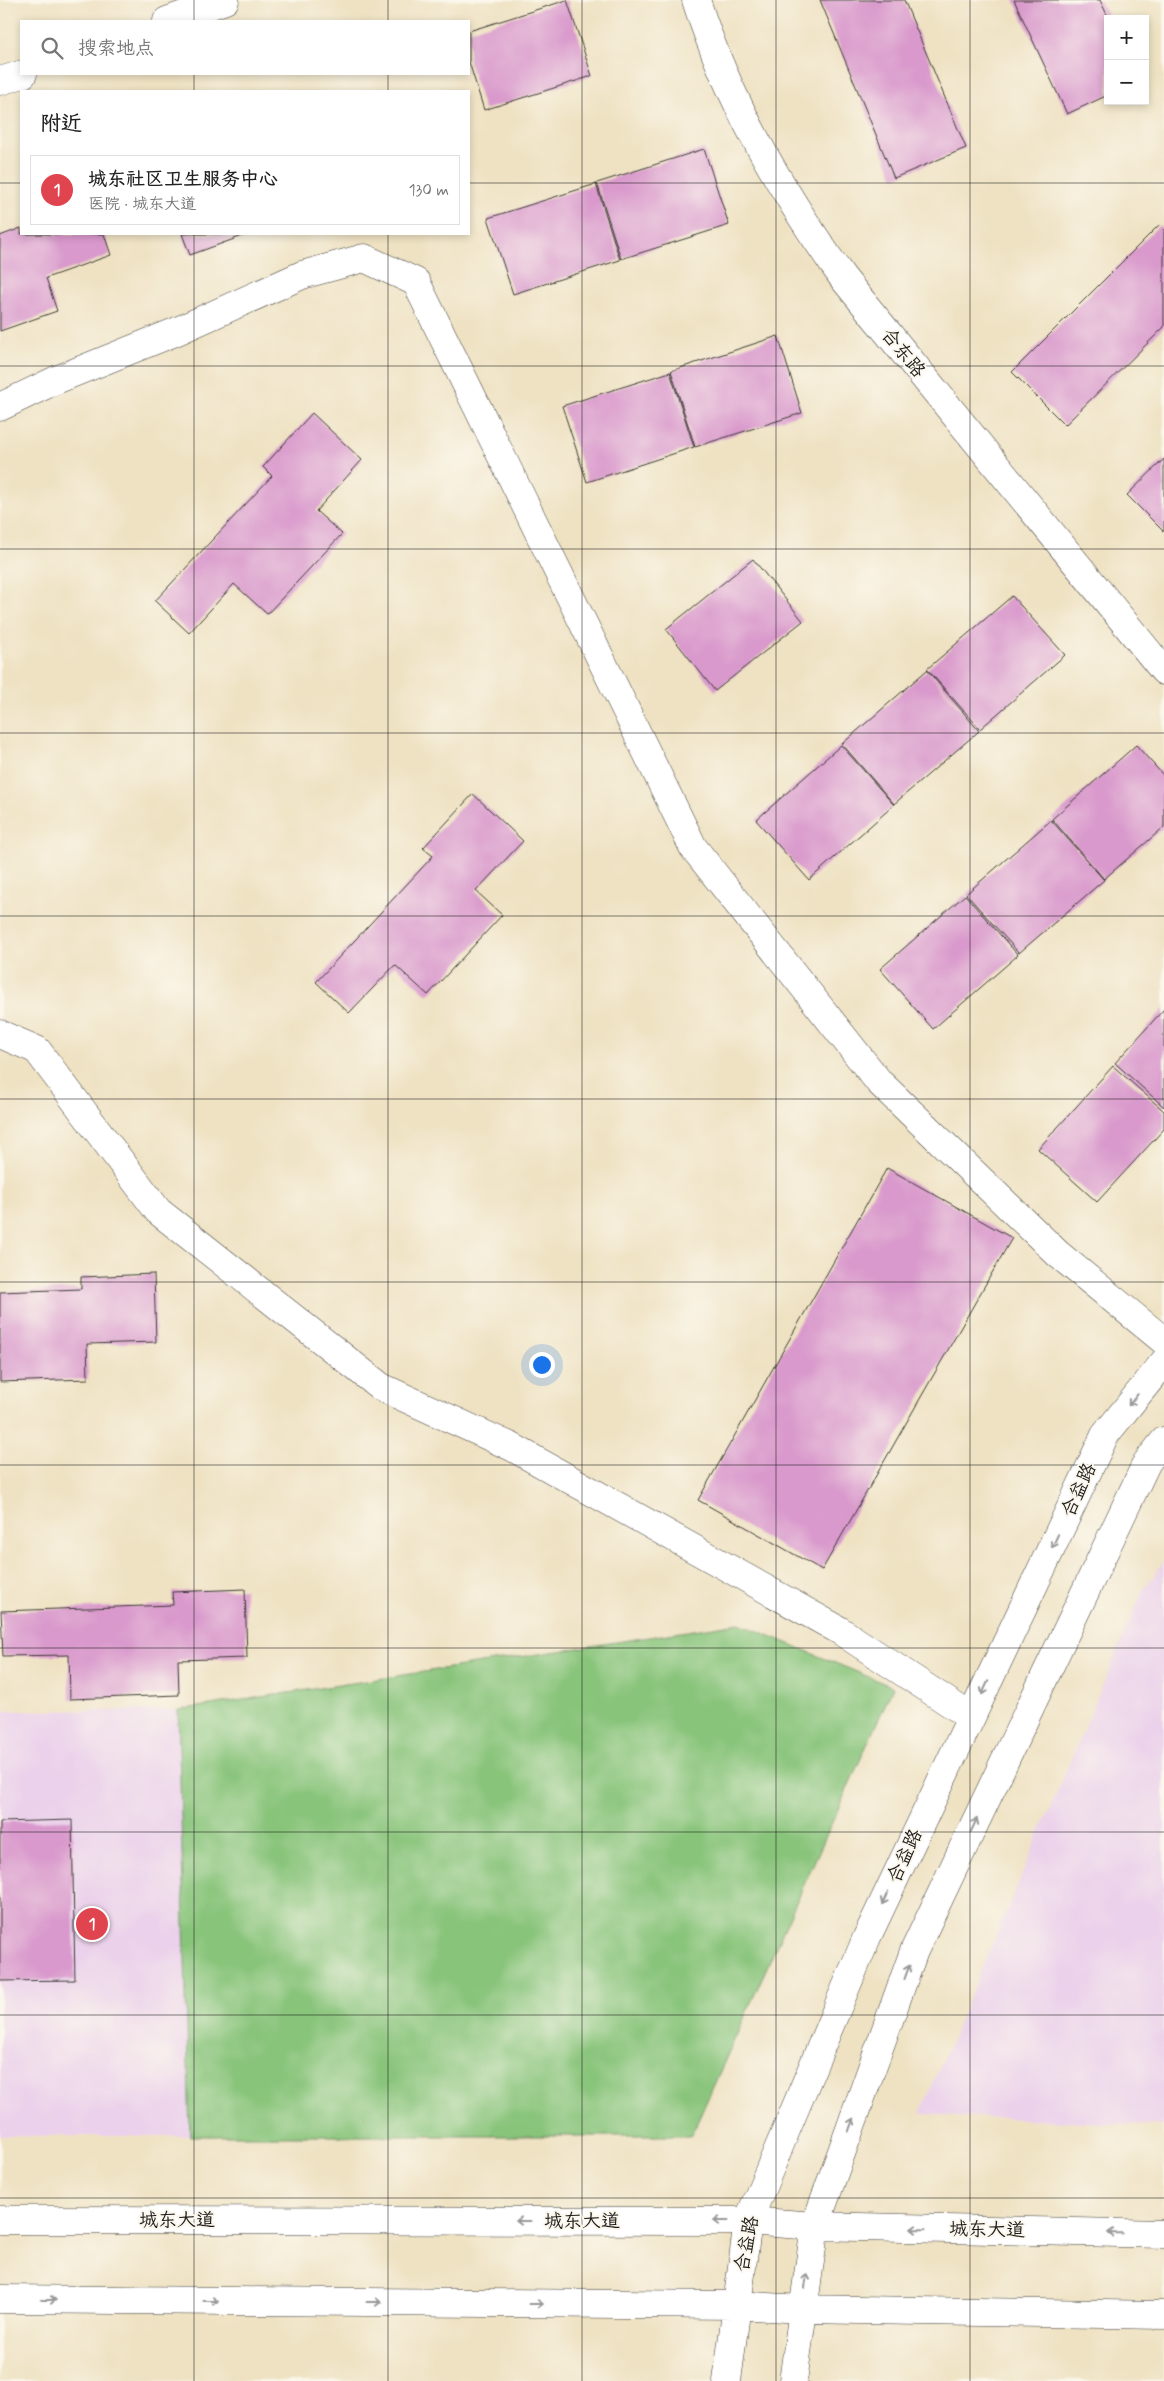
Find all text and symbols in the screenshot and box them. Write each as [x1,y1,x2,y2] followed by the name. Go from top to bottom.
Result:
[1104,15,1149,105] map controls
[1104,15,1149,60] button: +
[20,20,470,75] search box
[38,34,66,62] icon: search
[78,36,154,61] text: 搜索地点
[1104,60,1149,105] button: −
[40,110,82,138] text: 附近
[88,167,278,192] text: 城东社区卫生服务中心
[53,180,61,201] text: 1
[408,180,449,201] text: 130 m
[88,194,196,215] text: 医院 · 城东大道
[875,323,931,383] street label: 合东路
[529,1352,555,1378] your location
[1128,1393,1139,1406] one-way arrow
[1056,1459,1102,1521] street label: 合益路
[1049,1534,1059,1549] one-way arrow
[980,1680,989,1695] one-way arrow
[970,1818,980,1833] one-way arrow
[882,1825,928,1887] street label: 合益路
[880,1890,889,1905] one-way arrow
[76,1905,108,1943] pin: 1
[903,1965,912,1981] one-way arrow
[847,2118,856,2134] one-way arrow
[139,2208,215,2233] street label: 城东大道
[544,2209,620,2234] street label: 城东大道
[729,2214,765,2274] street label: 合益路
[515,2216,532,2226] one-way arrow
[713,2216,729,2226] one-way arrow
[949,2217,1025,2243] street label: 城东大道
[910,2224,926,2233] one-way arrow
[1108,2228,1124,2238] one-way arrow
[801,2273,811,2289] one-way arrow
[40,2295,56,2305] one-way arrow
[202,2296,219,2306] one-way arrow
[365,2297,381,2307] one-way arrow
[528,2299,544,2308] one-way arrow

